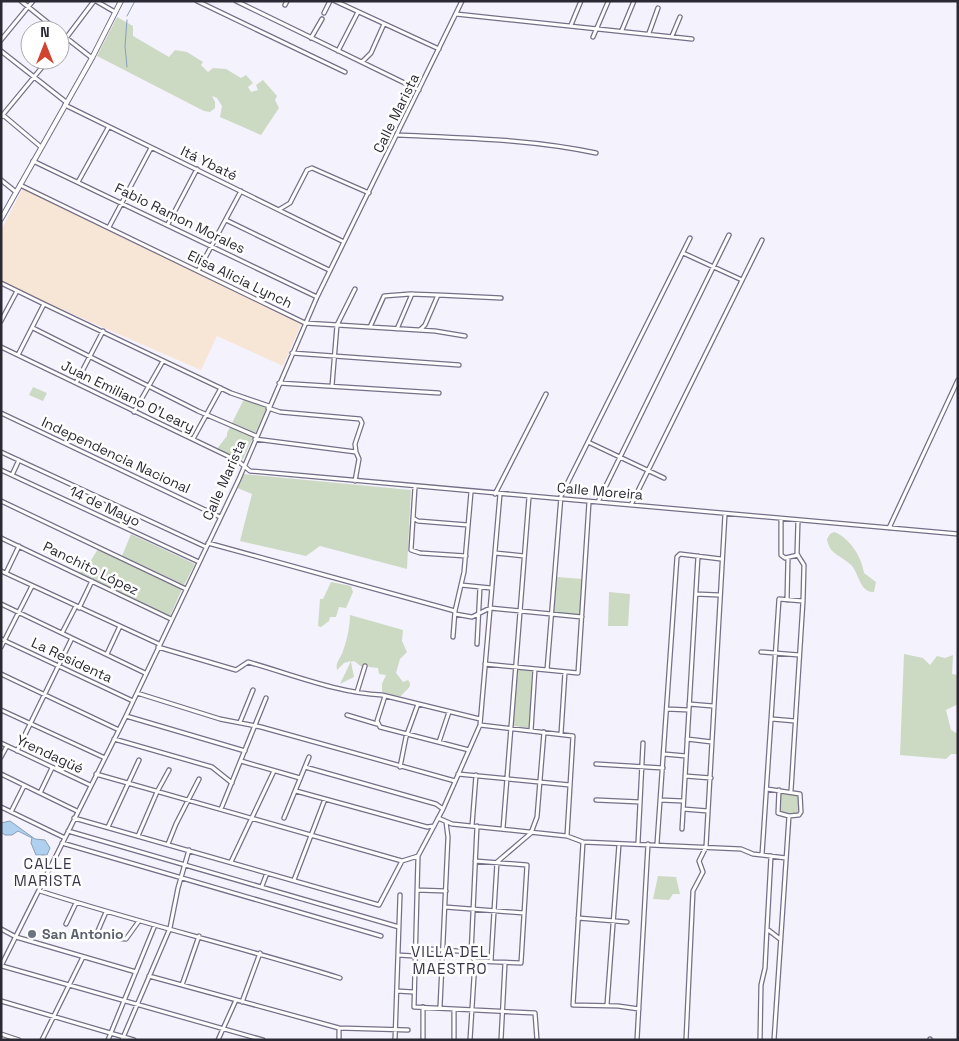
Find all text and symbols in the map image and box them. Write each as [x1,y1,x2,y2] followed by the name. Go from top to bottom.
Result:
[20,20,70,70] north arrow
[40,23,50,41] text: N
[369,70,423,156] street label: Calle Marista
[178,142,240,184] street label: Itá Ybaté
[112,179,248,257] street label: Fabio Ramon Morales
[185,246,295,312] street label: Elisa Alicia Lynch
[58,356,198,436] street label: Juan Emiliano O'Leary
[39,413,193,497] street label: Independencia Nacional
[198,437,250,523] street label: Calle Marista
[556,478,644,504] street label: Calle Moreira
[67,482,143,530] street label: 14 de Mayo
[40,537,142,599] street label: Panchito López
[29,633,115,687] street label: La Residenta
[13,731,87,777] street label: Yrendagüé
[14,854,82,890] district label: CALLE MARISTA
[42,925,124,943] place label: San Antonio
[26,928,38,940] marker: San Antonio
[411,942,489,978] district label: VILLA DEL MAESTRO

